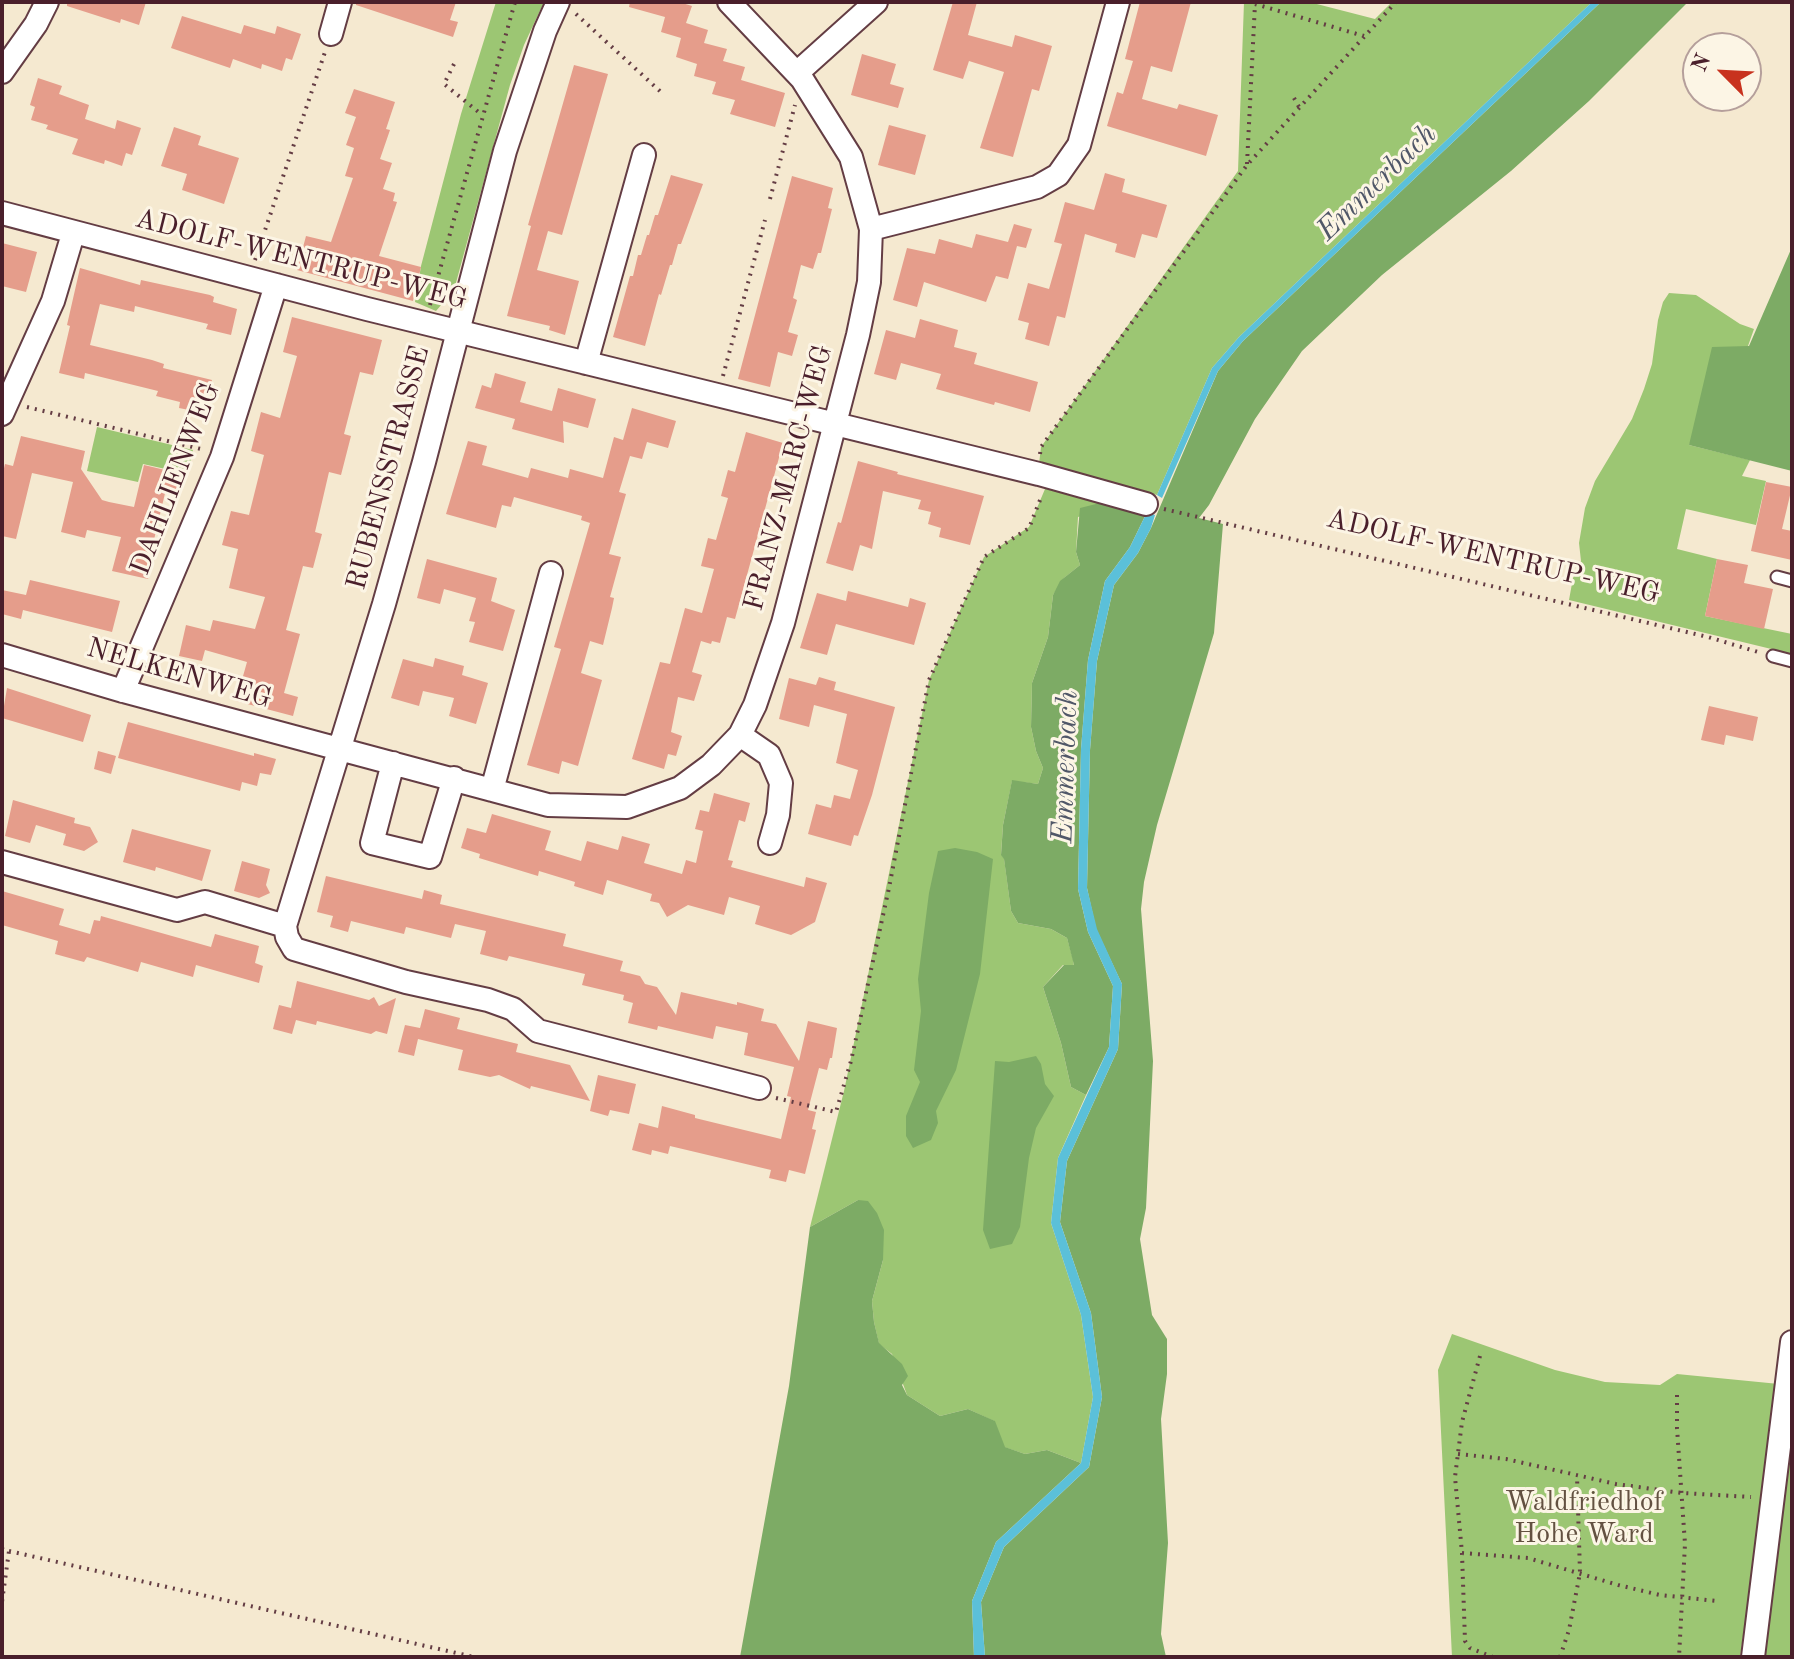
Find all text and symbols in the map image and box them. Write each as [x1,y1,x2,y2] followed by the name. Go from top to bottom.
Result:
[1682,32,1762,112] north arrow
[1688,51,1715,75] text: N
[1309,117,1445,249] water label: Emmerbach
[131,202,471,318] street label: ADOLF-WENTRUP-WEG
[737,341,841,615] street label: FRANZ-MARC-WEG
[340,342,438,594] street label: RUBENSSTRASSE
[124,378,228,580] street label: DAHLIENWEG
[1323,502,1663,612] street label: ADOLF-WENTRUP-WEG
[83,632,275,716] street label: NELKENWEG
[1045,690,1087,844] water label: Emmerbach
[1505,1486,1663,1552] park label: Waldfriedhof Hohe Ward

